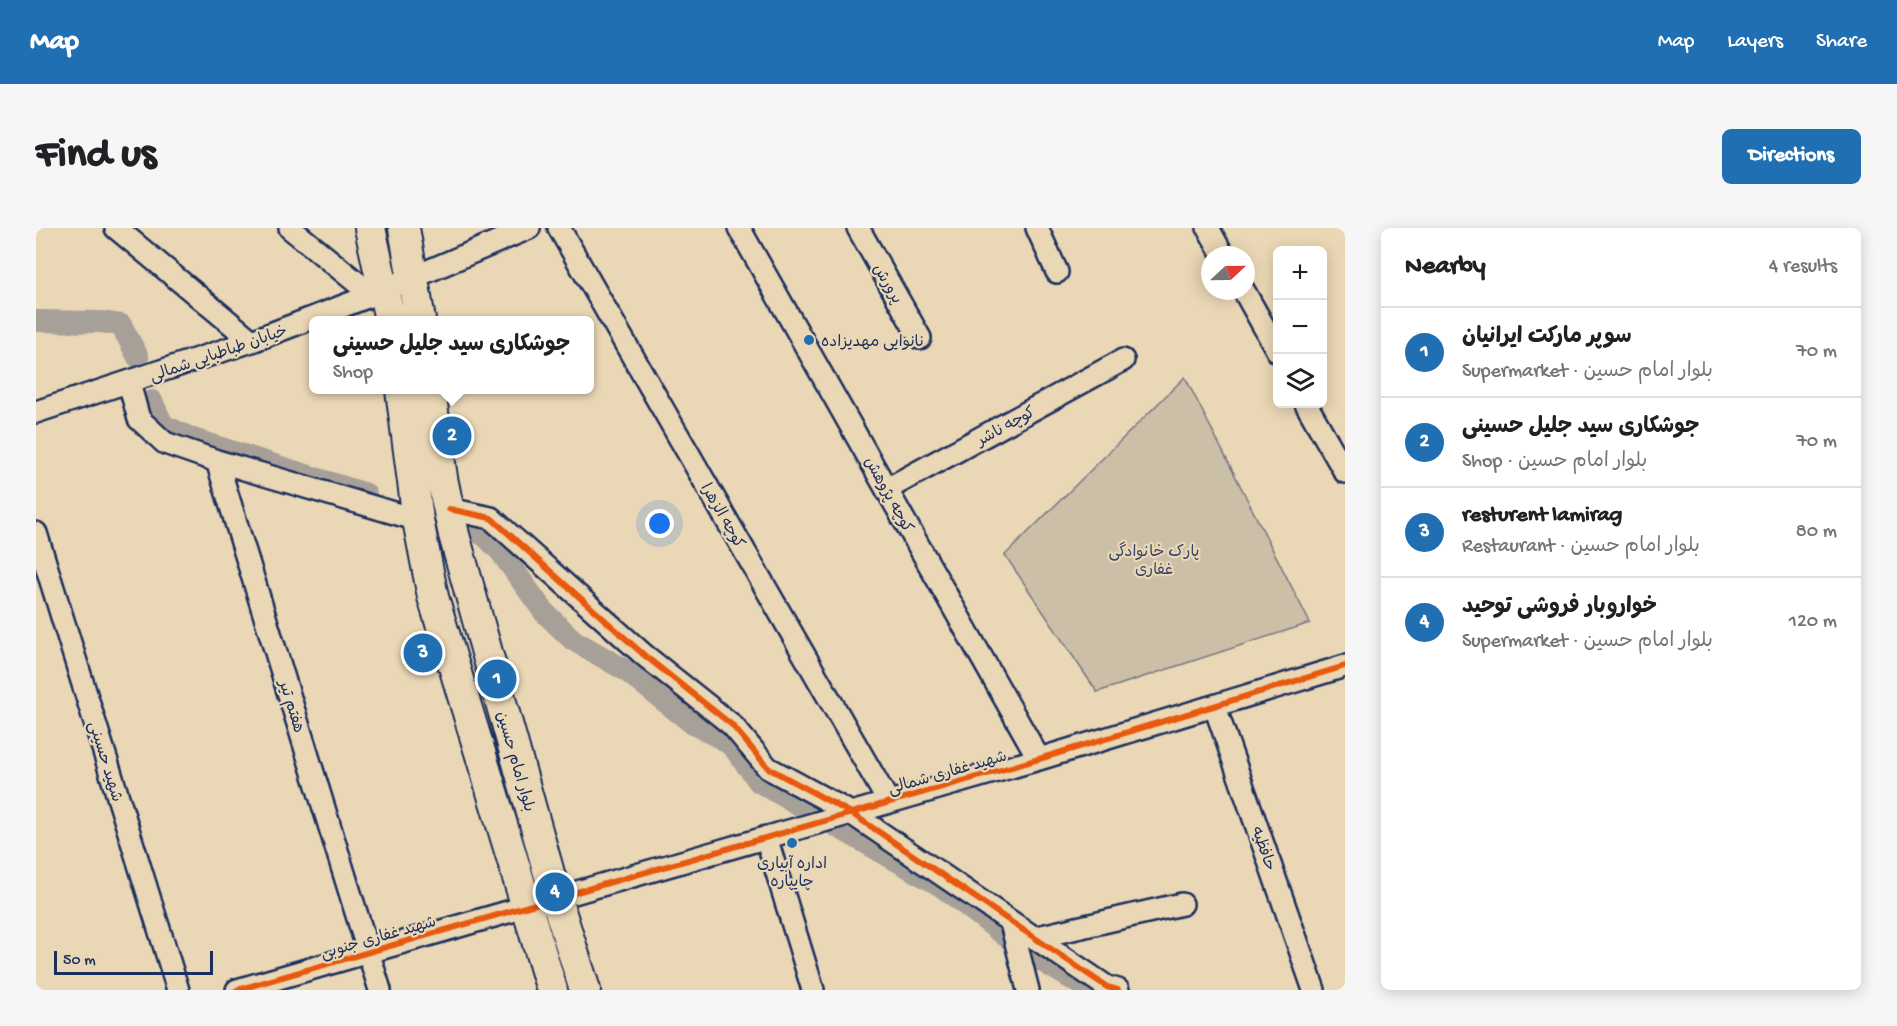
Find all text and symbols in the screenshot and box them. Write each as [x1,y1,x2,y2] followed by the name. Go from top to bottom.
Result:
[30,26,79,59] text: Map
[1658,30,1694,55] text: Map
[1727,30,1783,55] text: Layers
[1816,30,1867,55] text: Share
[1722,129,1861,184] button: Directions
[36,132,156,181] text: Find us
[1201,246,1255,300] north arrow
[1273,246,1327,408] map controls
[1273,246,1327,300] button: +
[1405,252,1486,283] text: Nearby
[1769,256,1837,279] text: 4 results
[867,261,905,308] street label: پرورش
[1273,300,1327,354] button: −
[309,316,594,394] popup
[148,323,290,388] street label: خیابان طباطبایی شمالی
[1462,325,1632,351] text: سوپر مارکت ایرانیان
[333,333,570,359] text: جوشکاری سید جلیل حسینی
[802,333,816,347] marker: نانوایی مهدیزاده
[821,334,925,353] place label: نانوایی مهدیزاده
[1420,341,1429,364] text: 1
[1796,341,1837,364] text: 70 m
[1273,354,1327,408] button: layers
[1462,361,1713,384] text: Supermarket · بلوار امام حسین
[333,362,373,385] text: Shop
[972,404,1040,453] street label: کوچه ناشر
[432,414,472,458] pin: 2
[1462,415,1699,441] text: جوشکاری سید جلیل حسینی
[1420,431,1429,454] text: 2
[1796,431,1837,454] text: 70 m
[1462,451,1647,474] text: Shop · بلوار امام حسین
[858,454,916,537] street label: کوچه پژوهش
[695,481,747,553] street label: کوچه الزهرا
[1462,503,1622,529] text: resturent lamirag
[645,509,674,538] your location
[1419,521,1430,544] text: 3
[1796,521,1837,544] text: 80 m
[1462,536,1700,559] text: Restaurant · بلوار امام حسین
[1109,541,1199,581] park label: پارک خانوادگی غفاری
[1462,595,1657,621] text: خواروبار فروشی توحید
[1420,611,1429,634] text: 4
[1789,611,1837,634] text: 120 m
[404,630,442,676] pin: 3
[1462,631,1713,654] text: Supermarket · بلوار امام حسین
[478,656,516,702] pin: 1
[272,676,307,736] street label: هفتم تیر
[490,710,537,814] street label: بلوار امام حسین
[82,719,125,805] street label: شهید حسینی
[886,748,1009,800] street label: شهید غفاری شمالی
[1245,824,1278,874] street label: حافظیه
[785,836,799,850] marker: اداره آبیاری چایپاره
[757,855,827,893] place label: اداره آبیاری چایپاره
[536,870,574,914] pin: 4
[319,914,439,965] street label: شهید غفاری جنوبی
[54,948,213,976] scale bar
[63,952,96,971] text: 50 m

